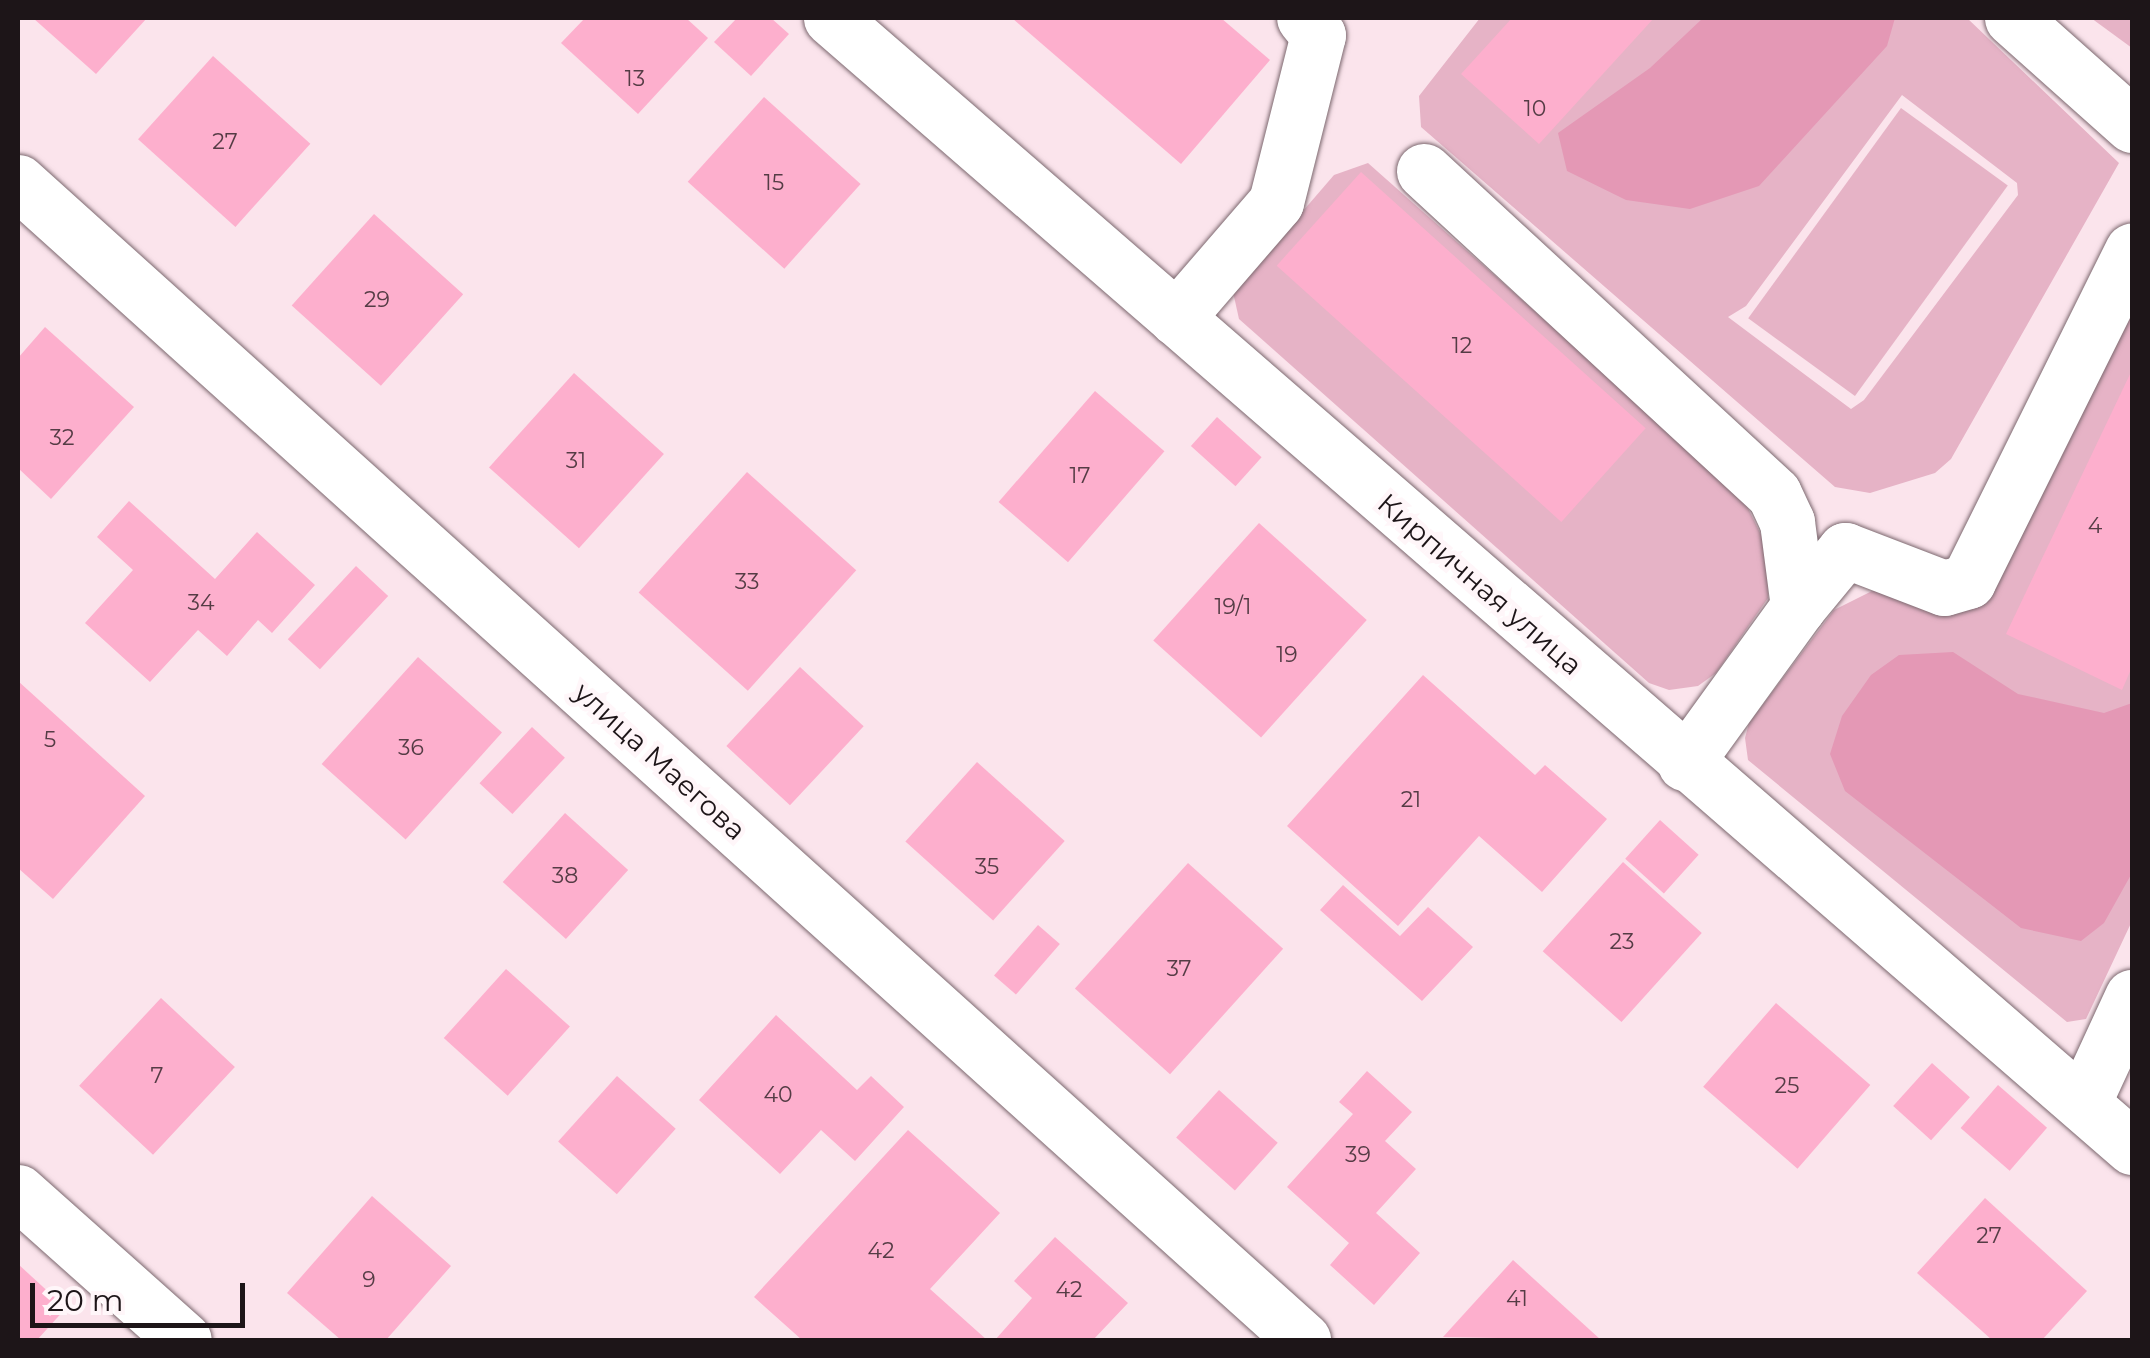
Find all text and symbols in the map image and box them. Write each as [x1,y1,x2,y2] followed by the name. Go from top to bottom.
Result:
[625,66,645,92] house number: 13
[1524,96,1546,122] house number: 10
[212,129,238,155] house number: 27
[764,170,784,196] house number: 15
[364,287,390,313] house number: 29
[1452,333,1472,359] house number: 12
[50,425,74,451] house number: 32
[566,448,586,474] house number: 31
[1070,463,1090,489] house number: 17
[1371,486,1589,682] street label: Кирпичная улица
[2088,513,2102,539] house number: 4
[735,569,759,595] house number: 33
[188,590,214,616] house number: 34
[1215,594,1251,620] house number: 19/1
[1276,642,1298,668] house number: 19
[567,675,753,847] street label: улица Маегова
[44,727,56,753] house number: 5
[398,735,424,761] house number: 36
[1401,787,1421,813] house number: 21
[975,854,999,880] house number: 35
[552,863,578,889] house number: 38
[1610,929,1634,955] house number: 23
[1166,956,1192,982] house number: 37
[151,1063,163,1089] house number: 7
[1775,1073,1799,1099] house number: 25
[763,1082,793,1108] house number: 40
[1345,1142,1371,1168] house number: 39
[1976,1223,2002,1249] house number: 27
[868,1238,894,1264] house number: 42
[35,1263,250,1325] scale bar
[362,1267,376,1293] house number: 9
[1056,1277,1082,1303] house number: 42
[47,1282,124,1319] text: 20 m
[1506,1286,1528,1312] house number: 41

